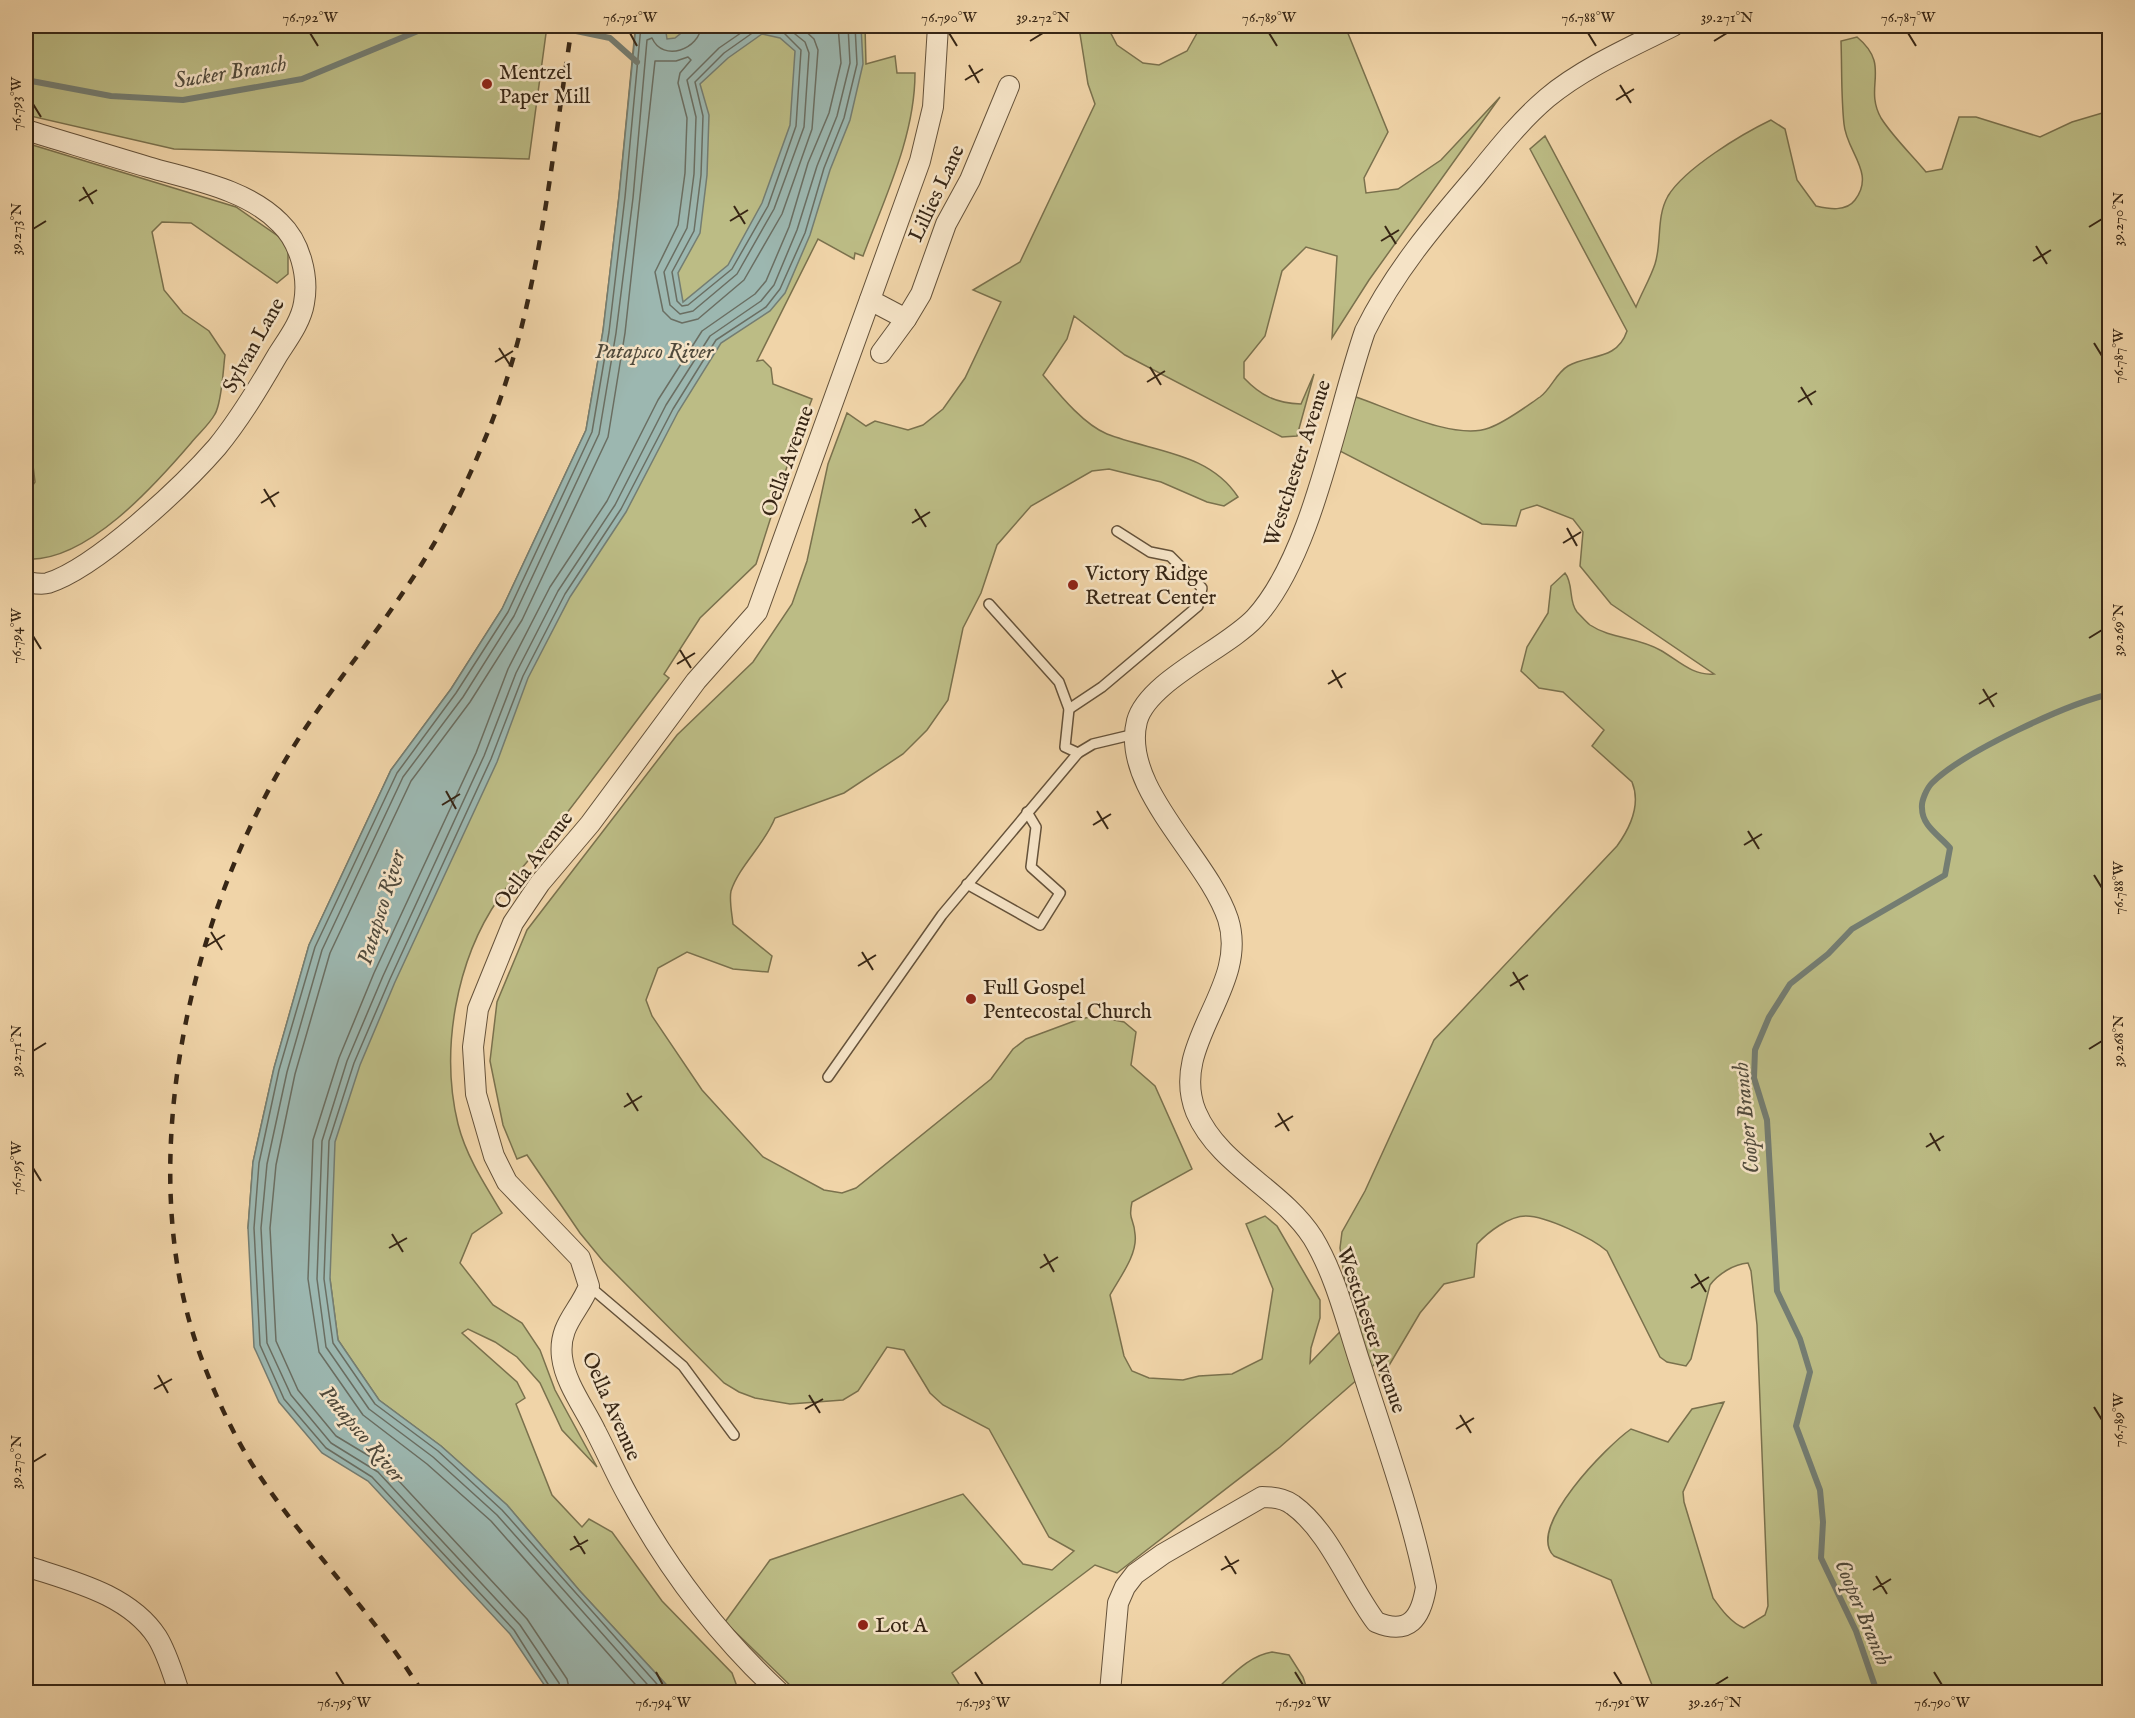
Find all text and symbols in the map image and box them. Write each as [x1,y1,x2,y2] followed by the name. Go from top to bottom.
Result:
[282,8,338,27] text: 76.792°W
[603,8,658,27] text: 76.791°W
[921,8,978,27] text: 76.790°W
[1016,8,1070,27] text: 39.272°N
[1242,8,1297,27] text: 76.789°W
[1561,8,1615,27] text: 76.788°W
[1701,8,1753,27] text: 39.271°N
[1881,8,1936,27] text: 76.787°W
[172,50,288,96] water label: Sucker Branch
[499,60,591,111] place label: Mentzel Paper Mill
[7,76,26,131] text: 76.793°W
[480,77,494,91] marker: Mentzel Paper Mill
[903,140,972,246] street label: Lillies Lane
[2109,192,2128,246] text: 39.270°N
[7,203,26,255] text: 39.273°N
[217,293,292,398] street label: Sylvan Lane
[2109,328,2128,383] text: 76.787°W
[595,338,715,366] water label: Patapsco River
[1259,376,1338,550] street label: Westchester Avenue
[756,402,821,521] street label: Oella Avenue
[1084,561,1217,612] place label: Victory Ridge Retreat Center
[1066,578,1080,592] marker: Victory Ridge Retreat Center
[2109,603,2128,657] text: 39.269°N
[7,607,26,664] text: 76.794°W
[488,806,580,915] street label: Oella Avenue
[351,845,413,968] water label: Patapsco River
[2109,861,2128,915] text: 76.788°W
[983,975,1152,1026] place label: Full Gospel Pentecostal Church
[964,992,978,1006] marker: Full Gospel Pentecostal Church
[2109,1015,2128,1067] text: 39.268°N
[7,1025,26,1077] text: 39.271°N
[1727,1061,1767,1175] water label: Cooper Branch
[7,1140,26,1195] text: 76.795°W
[1330,1244,1412,1417] street label: Westchester Avenue
[575,1348,647,1466] street label: Oella Avenue
[313,1380,411,1490] water label: Patapsco River
[2109,1392,2128,1447] text: 76.789°W
[7,1435,26,1489] text: 39.270°N
[1827,1556,1897,1670] water label: Cooper Branch
[875,1613,928,1640] place label: Lot A
[856,1618,870,1632] marker: Lot A
[317,1693,372,1712] text: 76.795°W
[635,1693,692,1712] text: 76.794°W
[956,1693,1011,1712] text: 76.793°W
[1275,1693,1331,1712] text: 76.792°W
[1595,1693,1650,1712] text: 76.791°W
[1688,1693,1742,1712] text: 39.267°N
[1914,1693,1971,1712] text: 76.790°W

